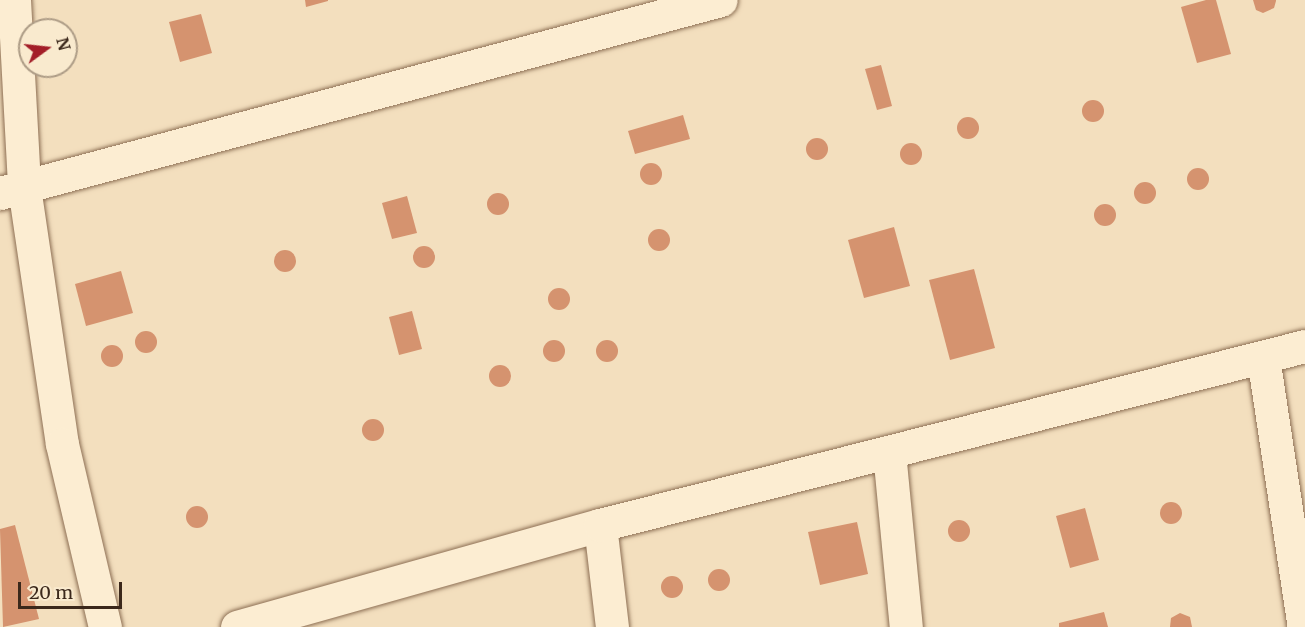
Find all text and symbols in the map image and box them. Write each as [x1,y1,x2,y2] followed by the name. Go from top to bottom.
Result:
[18,18,78,78] north arrow
[52,35,75,53] text: N
[21,570,124,608] scale bar
[29,581,73,604] text: 20 m

